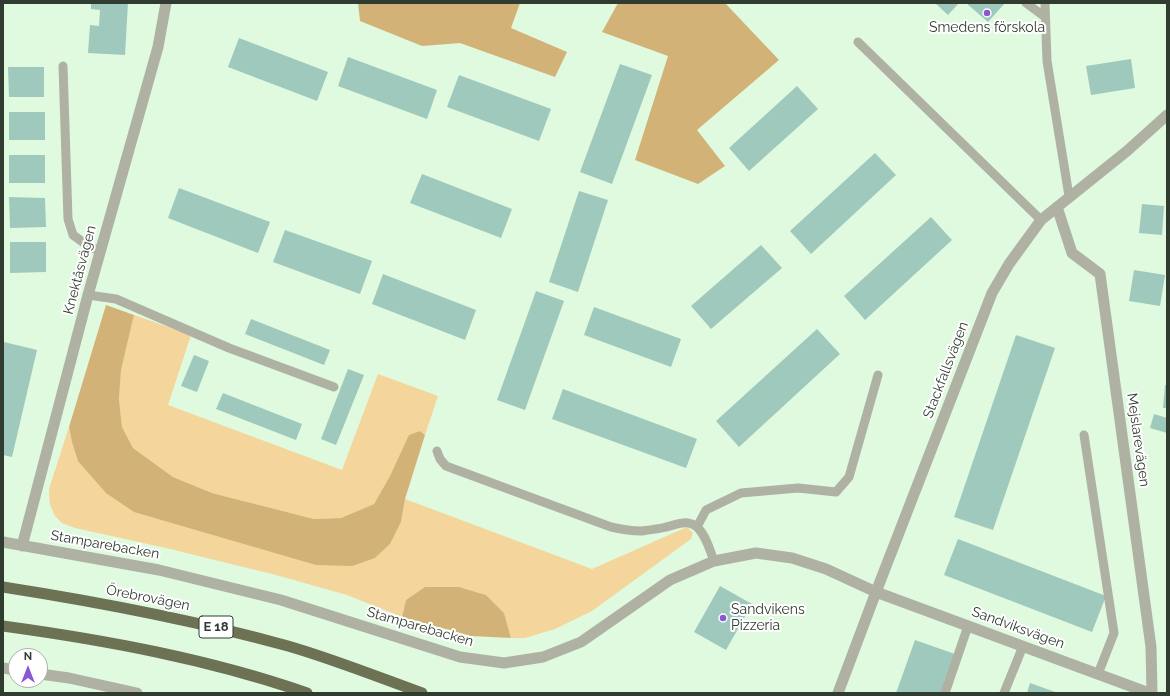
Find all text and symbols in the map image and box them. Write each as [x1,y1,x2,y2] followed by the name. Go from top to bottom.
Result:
[982,8,992,18] marker: Smedens förskola
[929,20,1045,36] place label: Smedens förskola
[60,224,100,316] street label: Knektåsvägen
[920,319,972,421] street label: Stackfallsvägen
[1123,392,1153,488] street label: Mejslarevägen
[49,527,161,563] street label: Stamparebacken
[105,582,191,614] street label: Örebrovägen
[731,602,805,634] place label: Sandvikens Pizzeria
[969,603,1067,653] street label: Sandviksvägen
[365,604,475,650] street label: Stamparebacken
[718,613,728,623] marker: Sandvikens Pizzeria
[199,616,233,638] road number: E 18
[8,648,48,688] north arrow
[24,650,32,663] text: N

